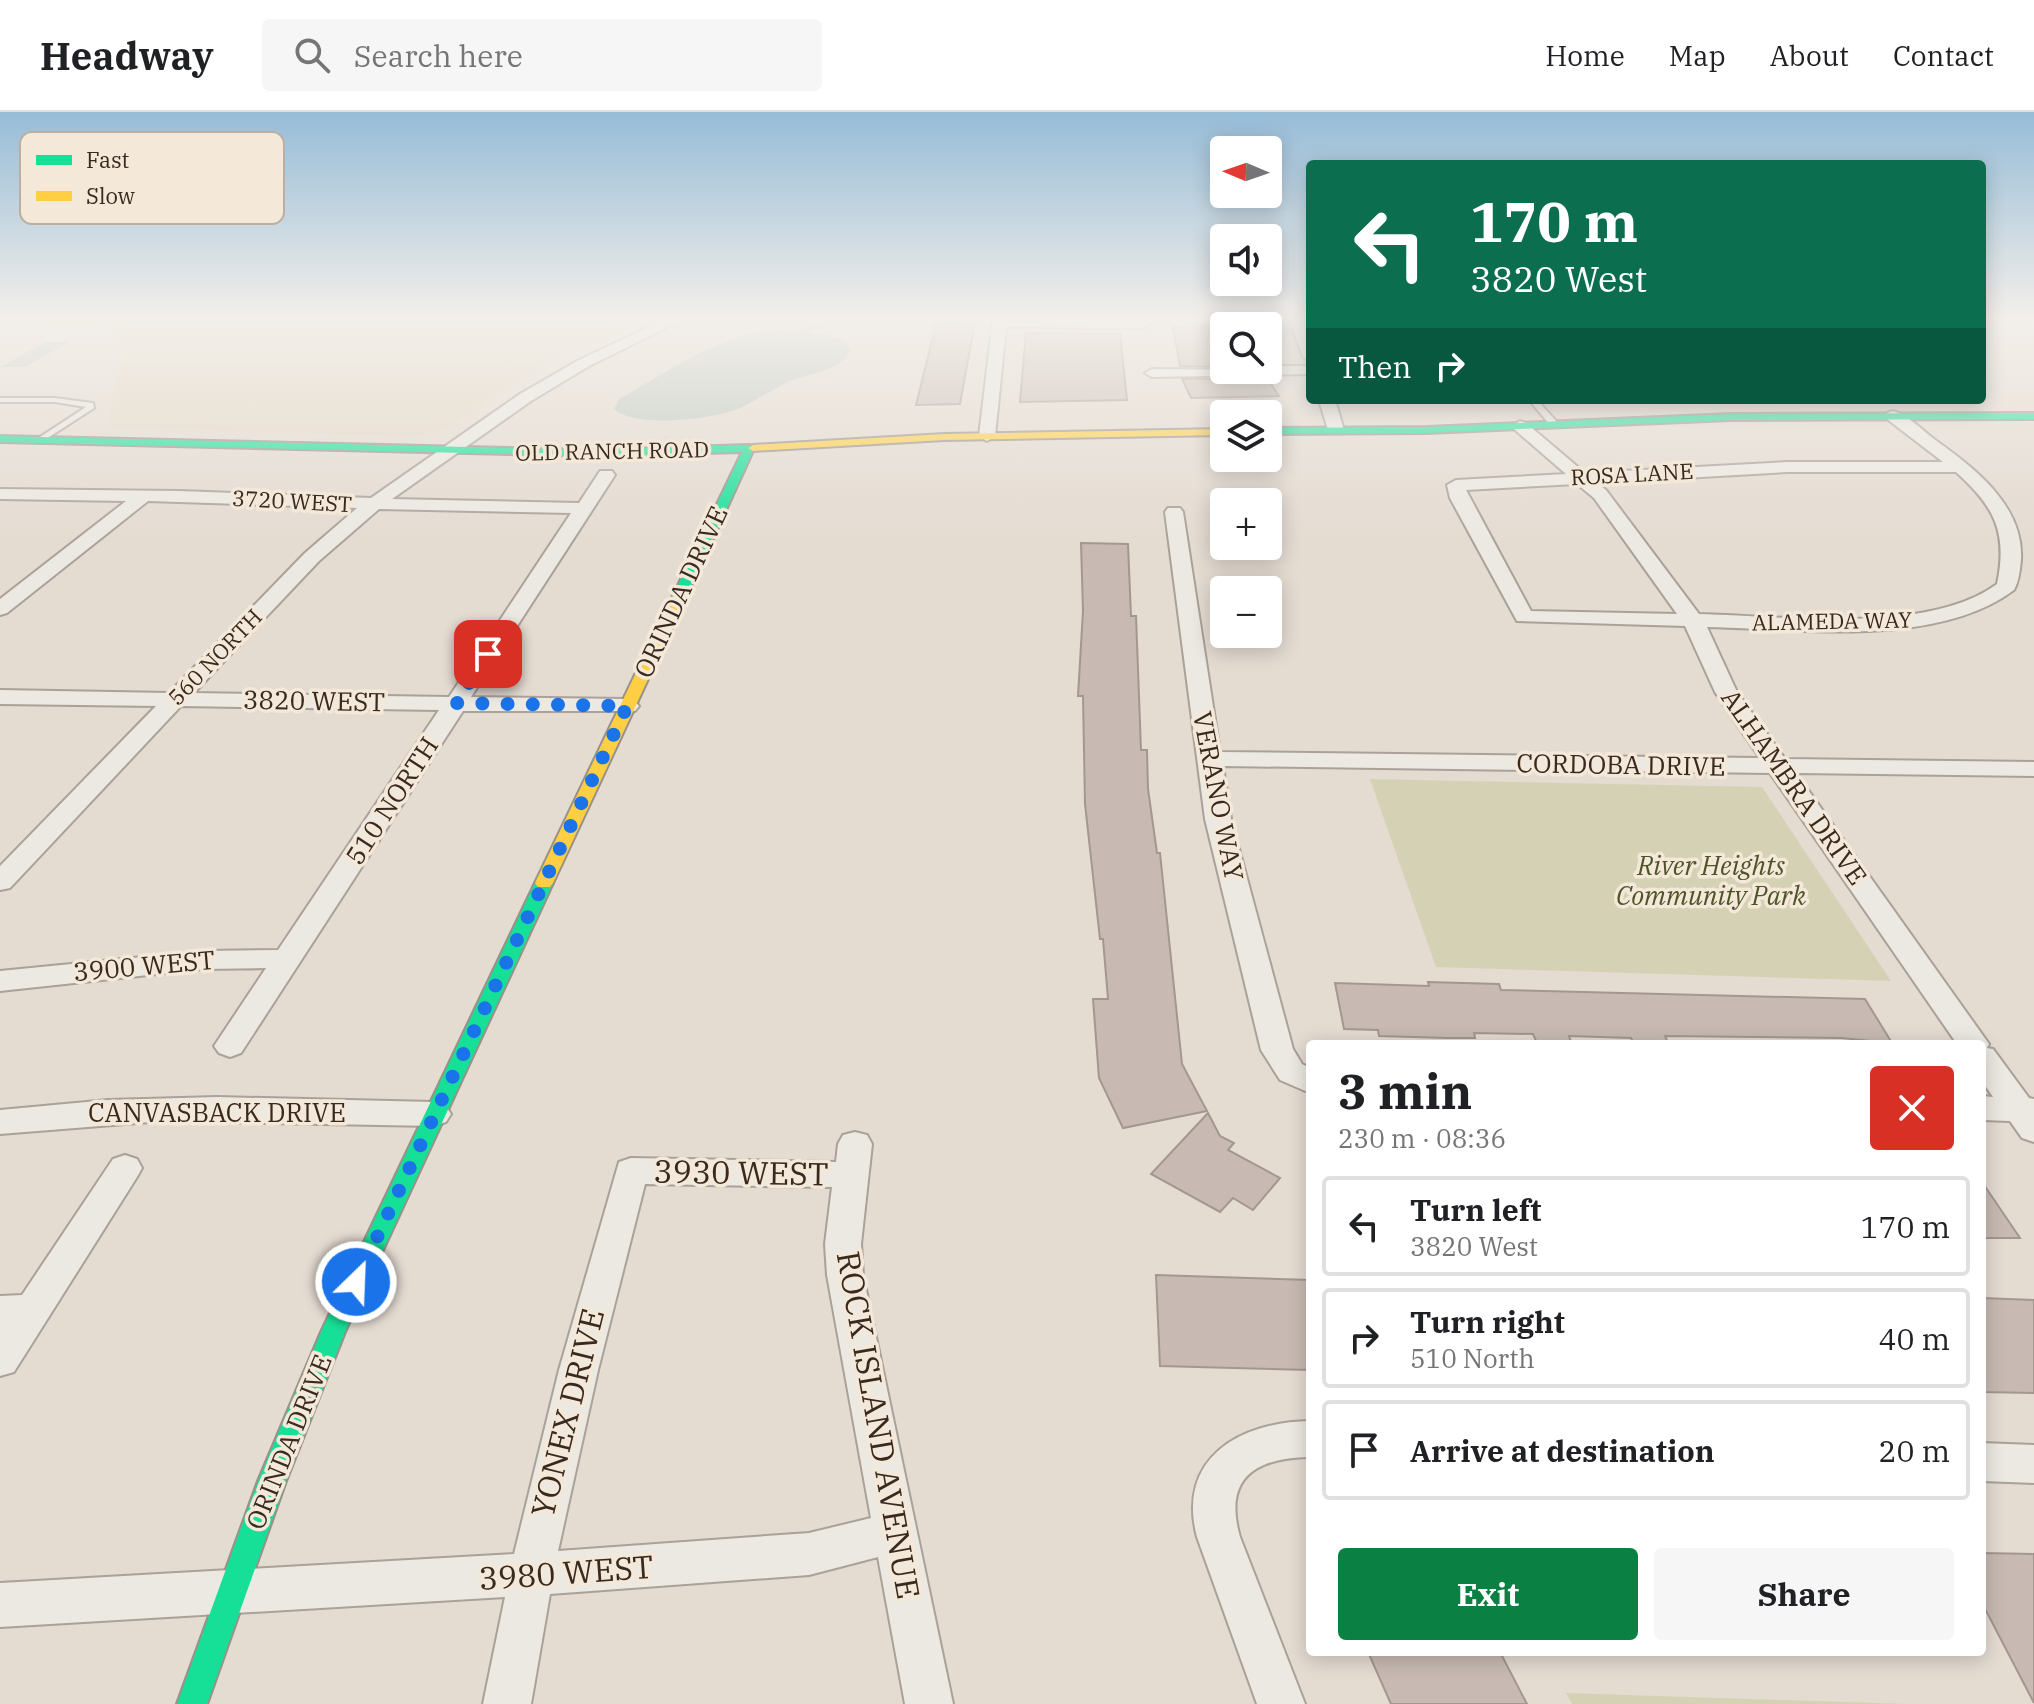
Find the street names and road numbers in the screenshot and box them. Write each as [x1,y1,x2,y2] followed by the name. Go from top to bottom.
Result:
[515,434,709,467] street label: OLD RANCH ROAD
[1570,456,1694,491] street label: ROSA LANE
[231,483,353,518] street label: 3720 WEST
[625,500,735,683] street label: ORINDA DRIVE
[161,602,268,711] street label: 560 NORTH
[1752,605,1912,636] street label: ALAMEDA WAY
[243,682,385,718] street label: 3820 WEST
[1714,682,1875,891] street label: ALHAMBRA DRIVE
[1186,708,1252,883] street label: VERANO WAY
[337,730,445,871] street label: 510 NORTH
[1516,745,1726,783] street label: CORDOBA DRIVE
[72,942,216,988] street label: 3900 WEST
[88,1095,346,1129] street label: CANVASBACK DRIVE
[653,1149,829,1195] street label: 3930 WEST
[828,1248,930,1602] street label: ROCK ISLAND AVENUE
[521,1304,613,1521] street label: YONEX DRIVE
[238,1349,339,1534] street label: ORINDA DRIVE
[477,1545,655,1599] street label: 3980 WEST

